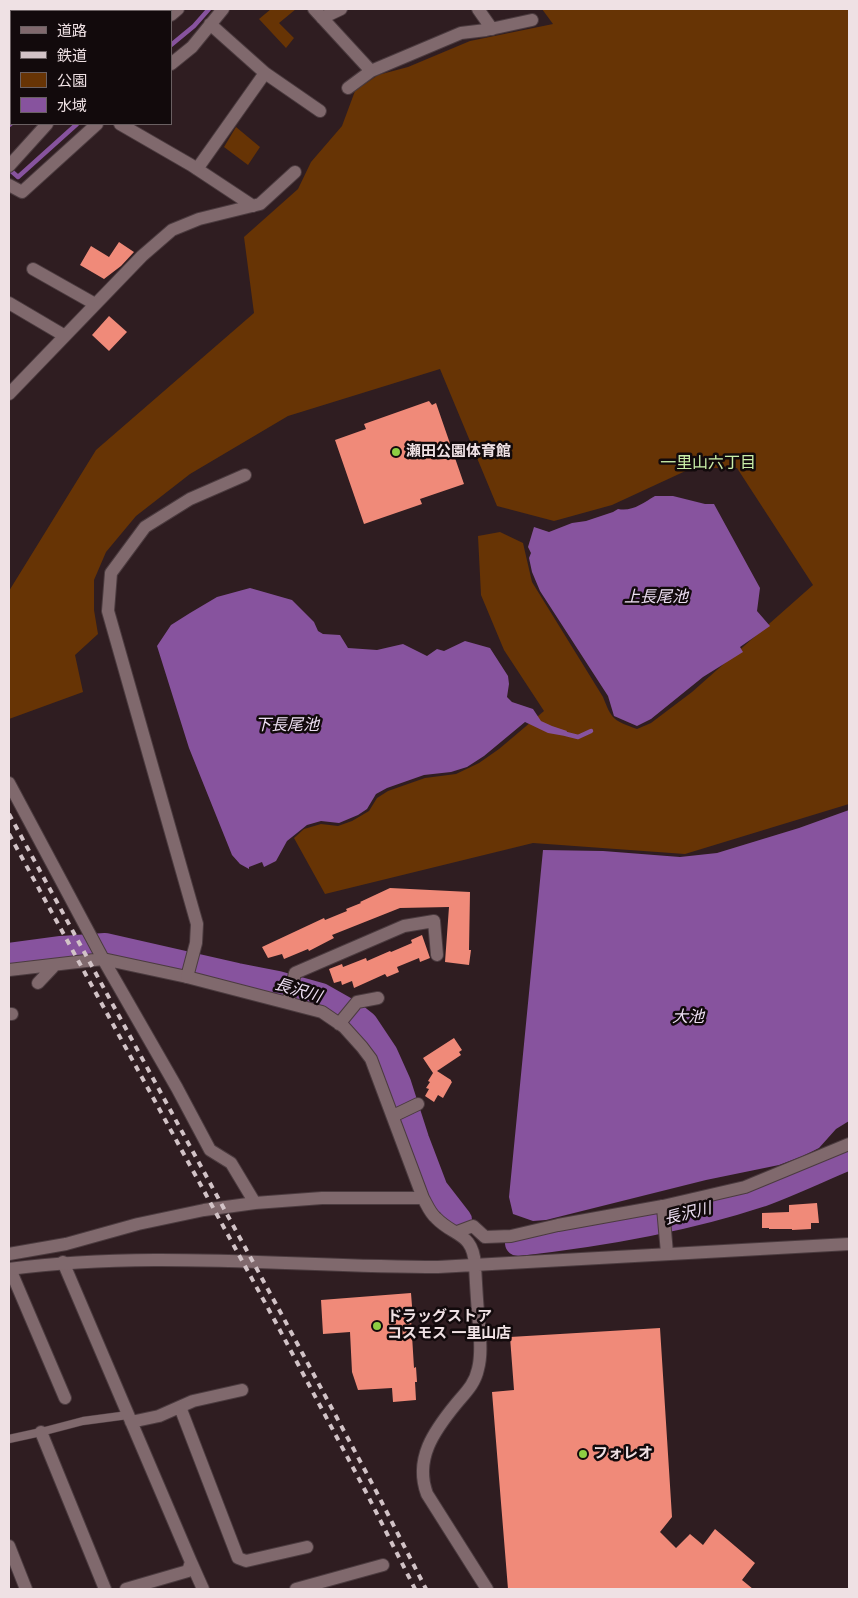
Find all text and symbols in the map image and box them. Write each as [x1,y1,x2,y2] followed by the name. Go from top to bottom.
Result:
[10,10,172,125] legend
[57,22,87,39] text: 道路
[57,47,87,64] text: 鉄道
[57,72,87,89] text: 公園
[57,97,87,114] text: 水域
[406,443,511,461] place label: 瀬田公園体育館
[390,446,402,458] marker: 瀬田公園体育館
[660,454,756,474] district label: 一里山六丁目
[624,588,688,608] water label: 上長尾池
[255,716,319,736] water label: 下長尾池
[272,975,324,1007] water label: 長沢川
[672,1008,704,1028] water label: 大池
[662,1199,714,1229] water label: 長沢川
[387,1308,511,1343] place label: ドラッグストア コスモス 一里山店
[371,1320,383,1332] marker: ドラッグストア コスモス 一里山店
[593,1445,653,1463] place label: フォレオ
[577,1448,589,1460] marker: フォレオ

